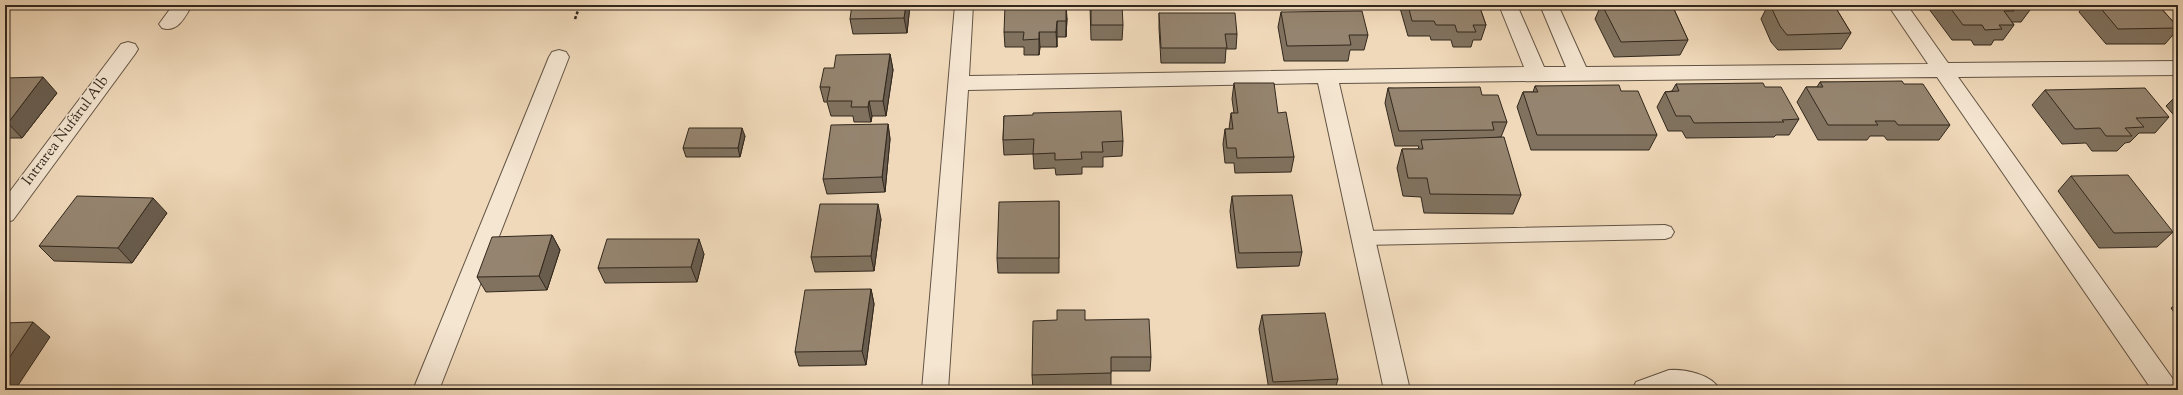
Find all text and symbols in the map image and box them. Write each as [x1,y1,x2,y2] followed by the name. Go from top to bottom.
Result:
[18,72,114,190] street label: Intrarea Nufărul Alb

